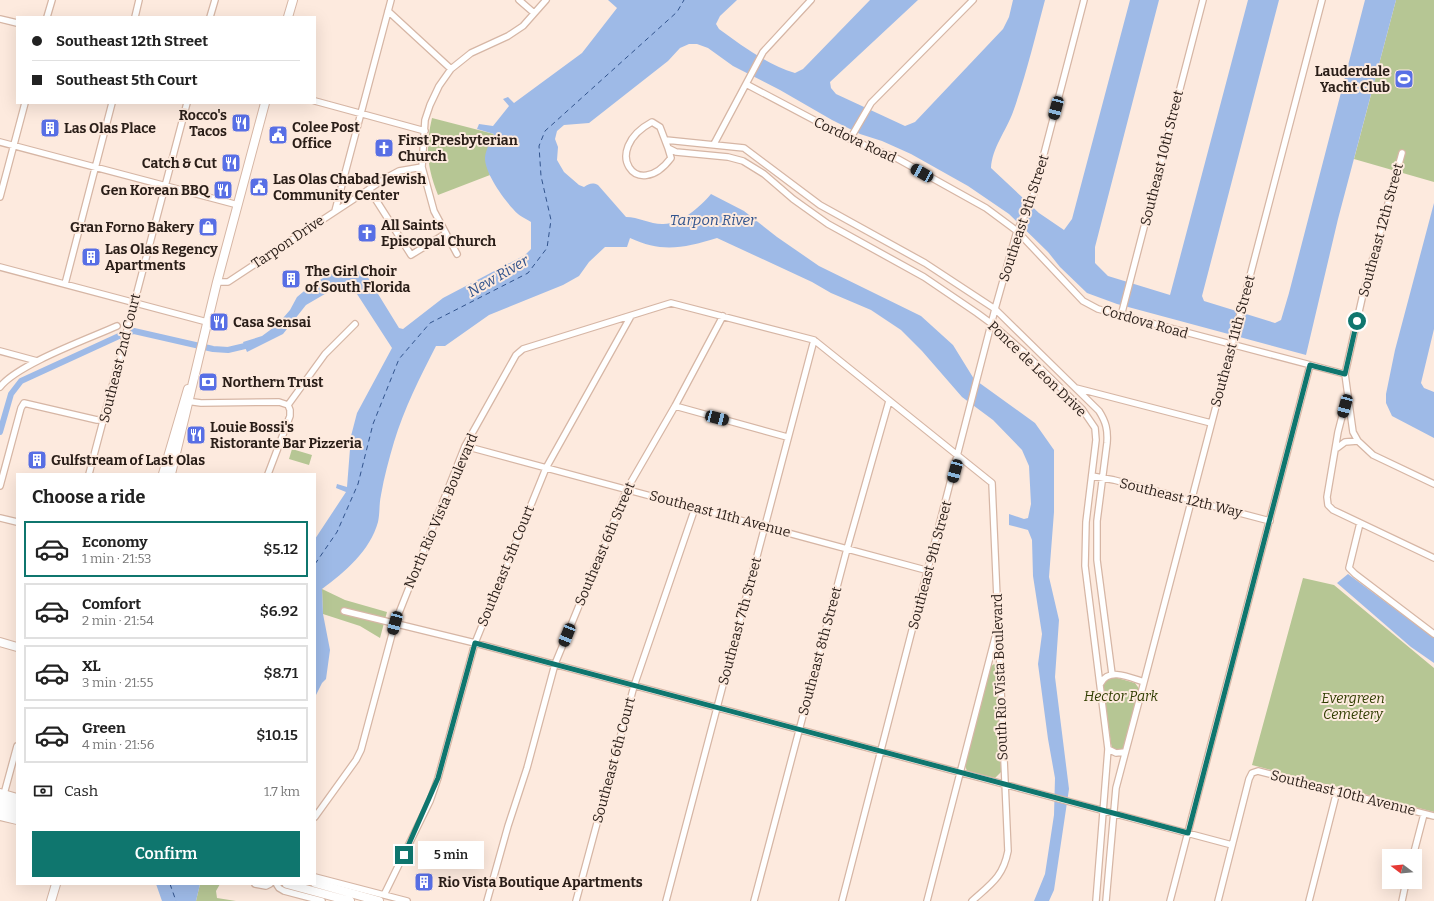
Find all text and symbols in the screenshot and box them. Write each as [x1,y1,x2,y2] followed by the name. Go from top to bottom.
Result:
[56,32,208,50] text: Southeast 12th Street
[1315,63,1390,96] place label: Lauderdale Yacht Club
[1393,68,1415,90] sports icon: Lauderdale Yacht Club
[56,71,198,89] text: Southeast 5th Court
[1137,88,1187,228] street label: Southeast 10th Street
[1047,95,1065,121] car
[179,107,227,140] place label: Rocco's Tacos
[230,112,252,134] restaurant icon: Rocco's Tacos
[811,113,899,167] street label: Cordova Road
[39,117,61,139] building icon: Las Olas Place
[292,119,360,152] place label: Colee Post Office
[64,120,156,137] place label: Las Olas Place
[267,124,289,146] public building icon: Colee Post Office
[398,132,518,165] place label: First Presbyterian Church
[373,137,395,159] church icon: First Presbyterian Church
[220,152,242,174] restaurant icon: Catch & Cut
[995,152,1053,284] street label: Southeast 9th Street
[142,155,217,172] place label: Catch & Cut
[1355,161,1407,299] street label: Southeast 12th Street
[909,162,935,184] car
[273,171,426,204] place label: Las Olas Chabad Jewish Community Center
[248,176,270,198] public building icon: Las Olas Chabad Jewish Community Center
[212,179,234,201] restaurant icon: Gen Korean BBQ
[101,182,211,199] place label: Gen Korean BBQ
[670,211,757,229] water label: Tarpon River
[249,212,327,272] street label: Tarpon Drive
[197,216,219,238] shop icon: Gran Forno Bakery
[381,217,496,250] place label: All Saints Episcopal Church
[70,219,194,236] place label: Gran Forno Bakery
[356,222,378,244] church icon: All Saints Episcopal Church
[105,241,218,274] place label: Las Olas Regency Apartments
[80,246,102,268] building icon: Las Olas Regency Apartments
[464,251,532,301] water label: New River
[305,263,411,296] place label: The Girl Choir of South Florida
[280,268,302,290] building icon: The Girl Choir of South Florida
[1207,273,1259,409] street label: Southeast 11th Street
[96,292,144,424] street label: Southeast 2nd Court
[1100,302,1190,342] street label: Cordova Road
[208,311,230,333] restaurant icon: Casa Sensai
[1348,312,1366,330] route start
[233,314,311,331] place label: Casa Sensai
[984,318,1090,420] street label: Ponce de Leon Drive
[197,371,219,393] bank icon: Northern Trust
[222,374,324,391] place label: Northern Trust
[1336,393,1354,419] car
[704,409,730,427] car
[210,419,362,452] place label: Louie Bossi's Ristorante Bar Pizzeria
[185,424,207,446] restaurant icon: Louie Bossi's Ristorante Bar Pizzeria
[401,431,481,591] street label: North Rio Vista Boulevard
[26,449,48,471] building icon: Gulfstream of Last Olas
[51,452,205,469] place label: Gulfstream of Last Olas
[946,458,964,484] car
[1118,475,1245,522] street label: Southeast 12th Way
[571,480,639,608] street label: Southeast 6th Street
[32,486,145,508] text: Choose a ride
[648,487,792,541] street label: Southeast 11th Avenue
[905,499,955,631] street label: Southeast 9th Street
[474,503,538,629] street label: Southeast 5th Court
[34,531,70,567] icon: car
[82,533,148,551] text: Economy
[263,540,298,558] text: $5.12
[82,551,151,566] text: 1 min · 21:53
[715,555,765,687] street label: Southeast 7th Street
[795,585,845,717] street label: Southeast 8th Street
[34,593,70,629] icon: car
[989,593,1011,761] street label: South Rio Vista Boulevard
[82,595,141,613] text: Comfort
[260,602,298,620] text: $6.92
[386,610,404,636] car
[82,613,154,628] text: 2 min · 21:54
[557,622,577,648] car
[34,655,70,691] icon: car
[82,657,101,675] text: XL
[263,664,298,682] text: $8.71
[82,675,153,690] text: 3 min · 21:55
[1084,688,1159,705] park label: Hector Park
[1321,690,1385,723] park label: Evergreen Cemetery
[589,695,639,825] street label: Southeast 6th Court
[34,717,70,753] icon: car
[82,719,126,737] text: Green
[256,726,298,744] text: $10.15
[82,737,154,752] text: 4 min · 21:56
[1269,767,1417,819] street label: Southeast 10th Avenue
[32,780,54,802] icon: cash
[64,782,98,800] text: Cash
[264,784,300,799] text: 1.7 km
[32,831,300,877] button: Confirm
[418,841,484,869] callout: 5 min
[395,846,413,864] route end
[434,847,468,862] text: 5 min
[1382,849,1422,889] north arrow
[1382,849,1422,889] map controls
[413,871,435,893] building icon: Rio Vista Boutique Apartments
[438,874,643,891] place label: Rio Vista Boutique Apartments

